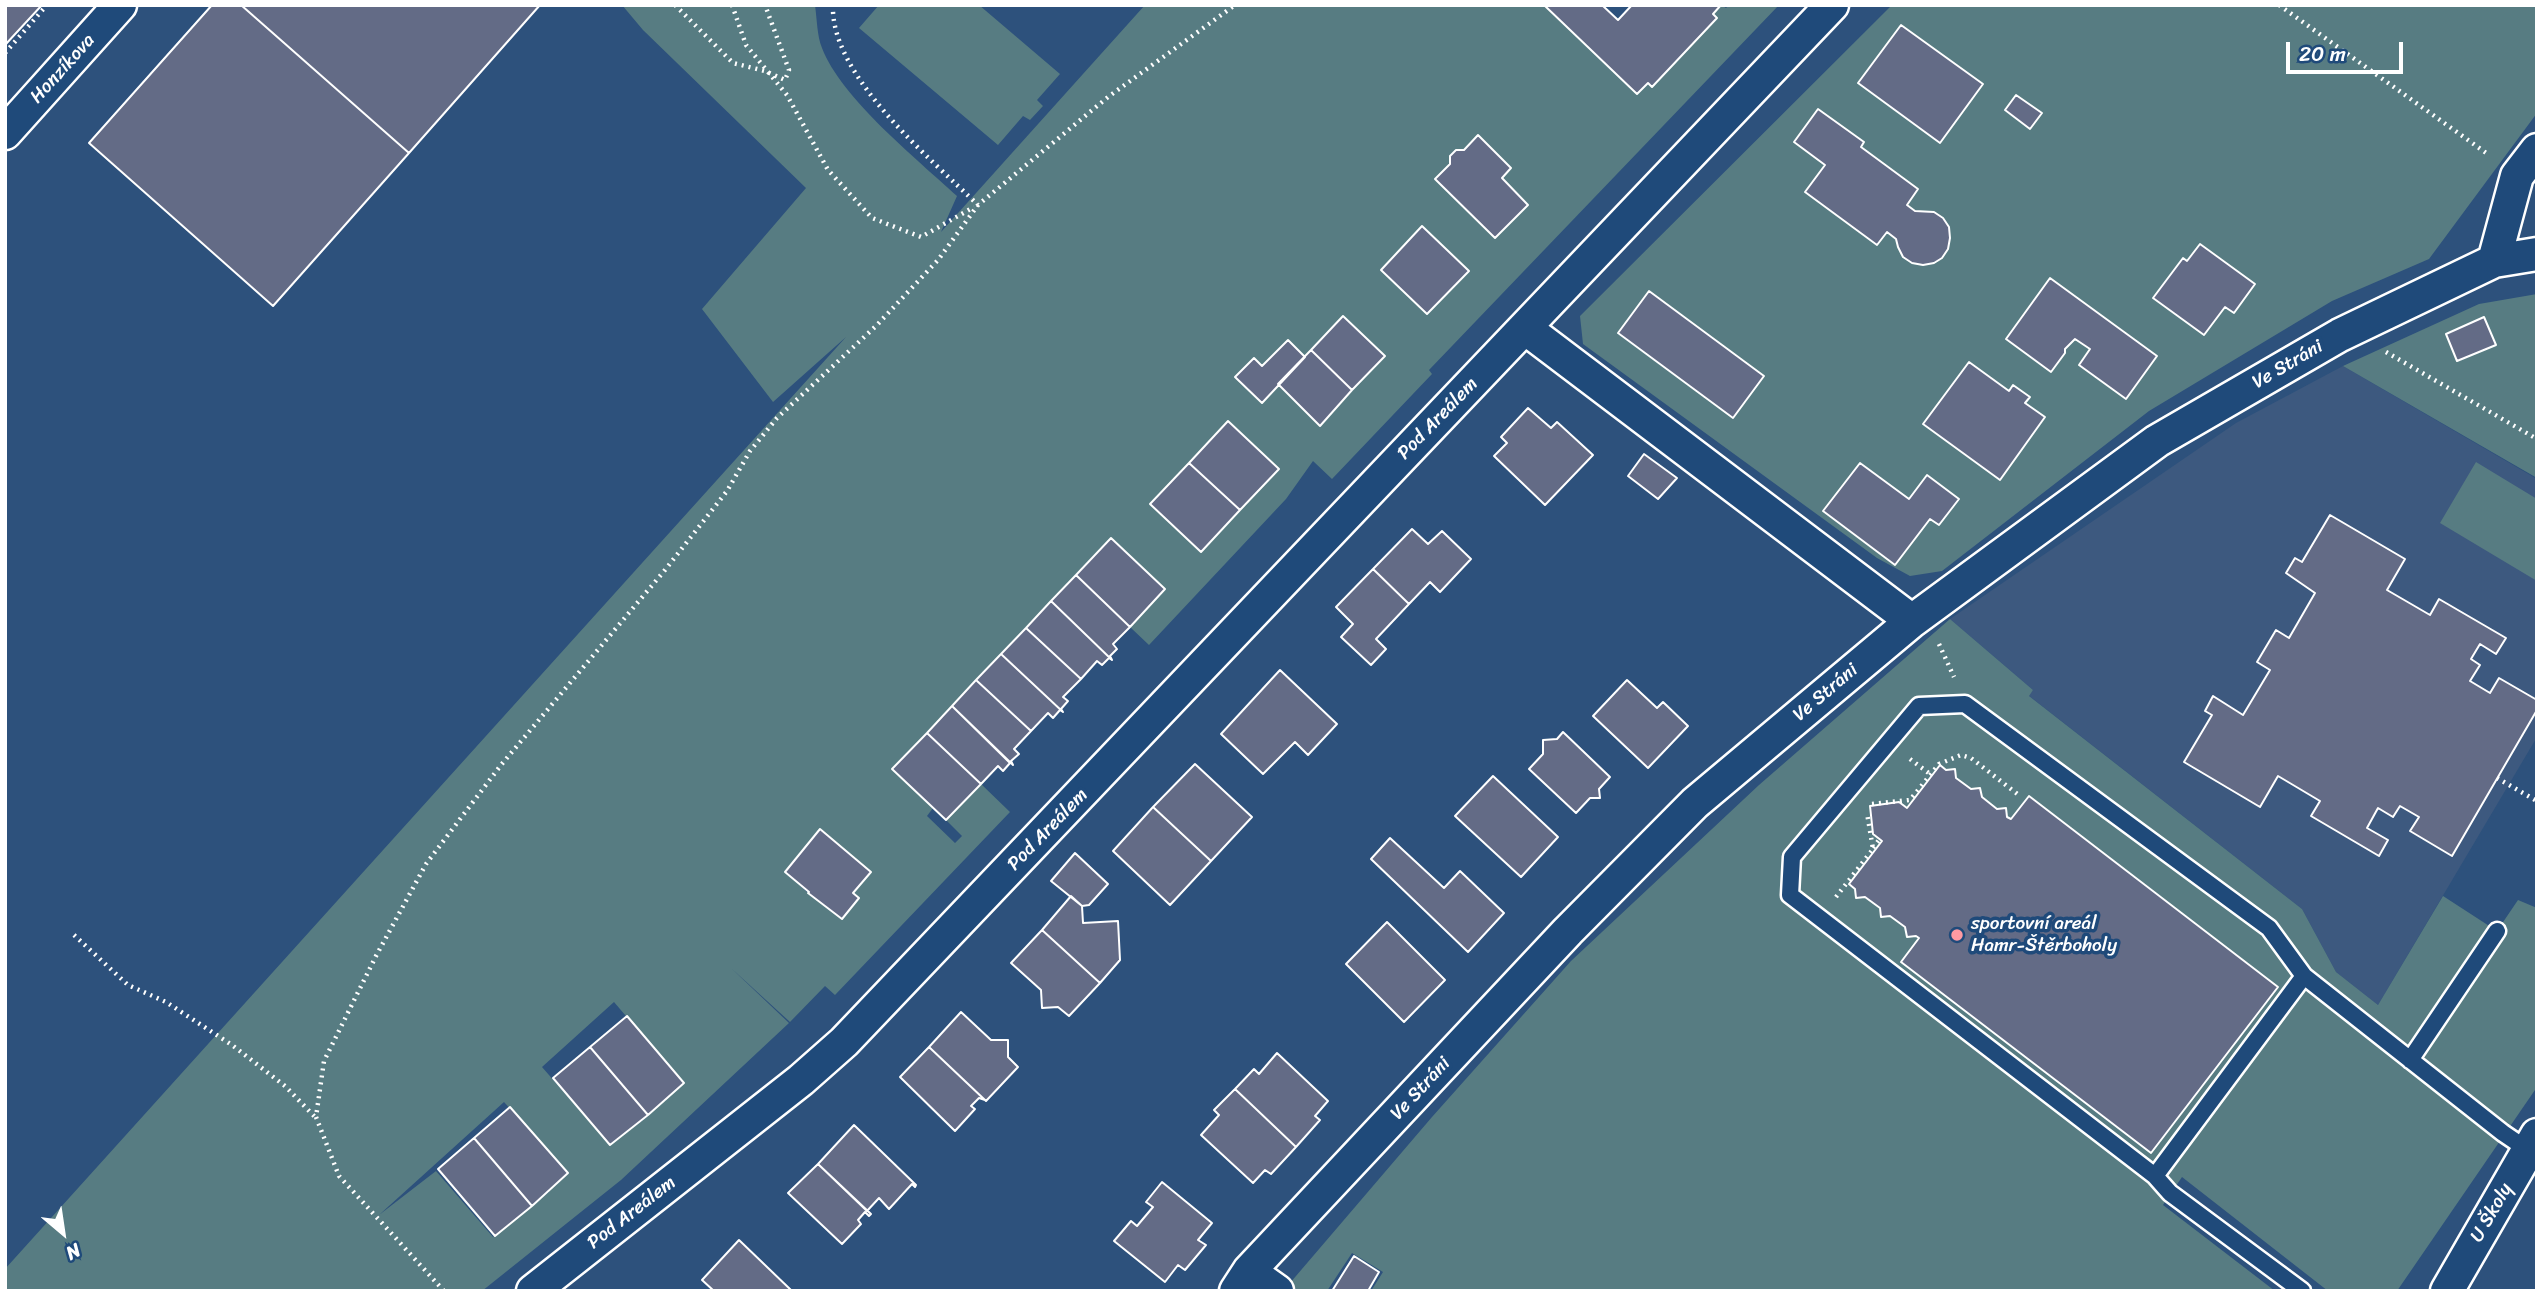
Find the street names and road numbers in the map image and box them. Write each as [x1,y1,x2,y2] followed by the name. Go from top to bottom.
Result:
[26,30,100,108] street label: Honzíkova
[2249,336,2327,394] street label: Ve Stráni
[1393,373,1483,465] street label: Pod Areálem
[1789,659,1863,727] street label: Ve Stráni
[1003,784,1093,876] street label: Pod Areálem
[1386,1053,1456,1125] street label: Ve Stráni
[583,1172,681,1254] street label: Pod Areálem
[2466,1179,2518,1247] street label: U Školy

